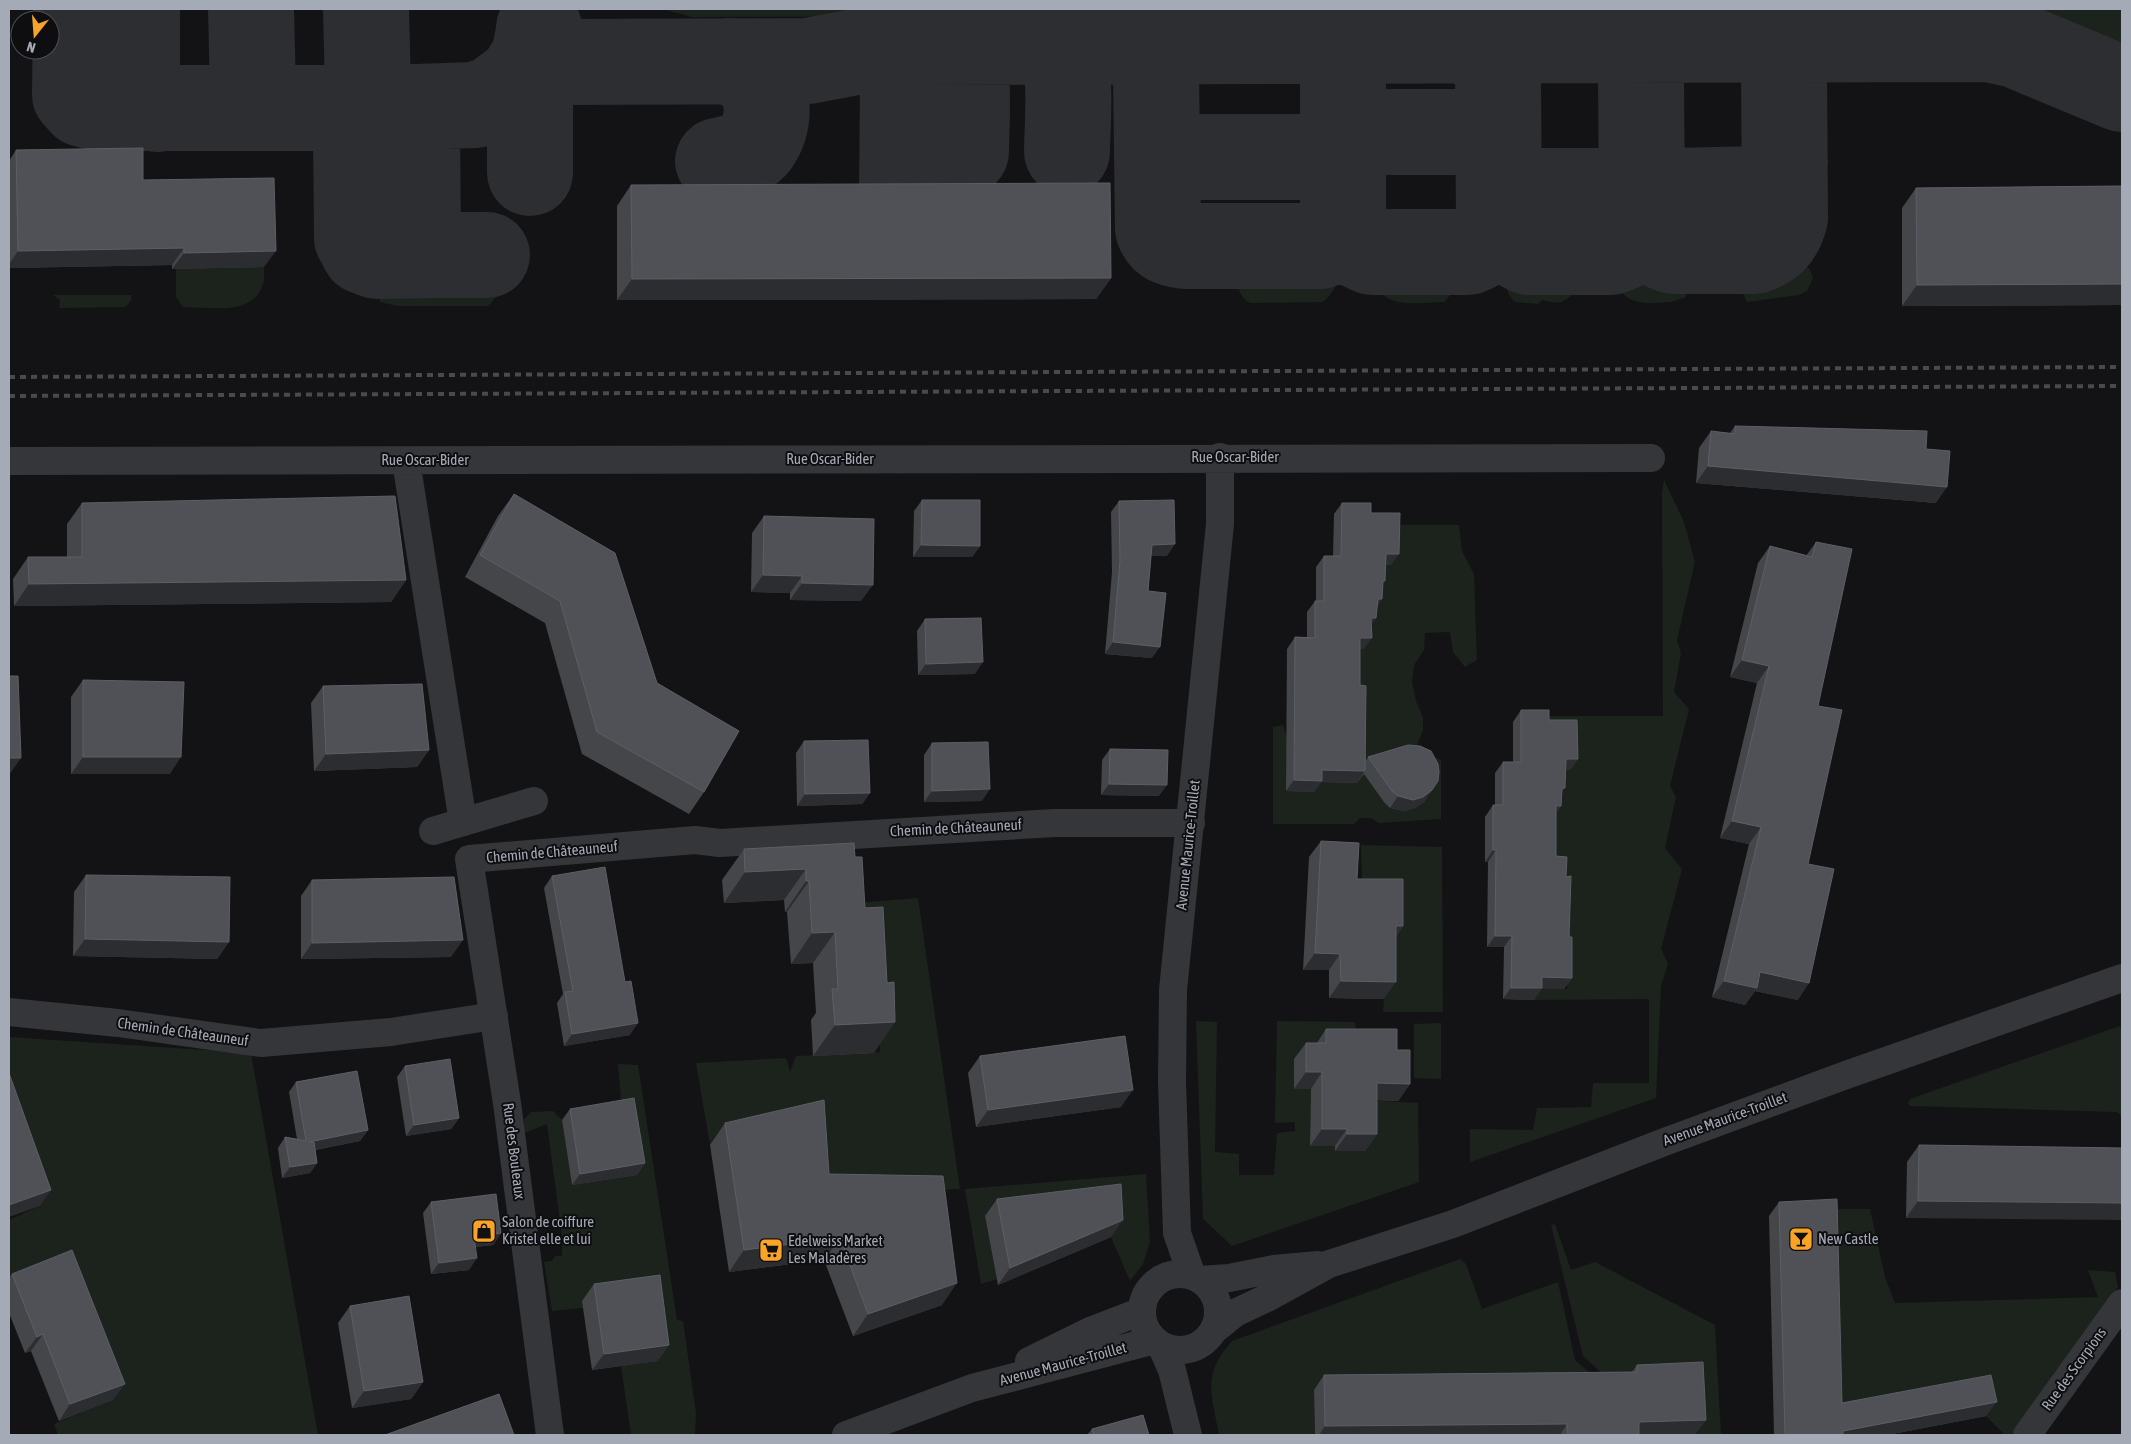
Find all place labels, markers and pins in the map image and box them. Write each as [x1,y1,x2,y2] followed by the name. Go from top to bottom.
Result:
[502,1213,594,1247] place label: Salon de coiffure Kristel elle et lui
[471,1218,497,1244] shop icon: Salon de coiffure Kristel elle et lui
[1788,1226,1814,1252] bar icon: New Castle
[1818,1230,1879,1247] place label: New Castle
[788,1232,883,1266] place label: Edelweiss Market Les Maladères
[758,1237,784,1263] supermarket icon: Edelweiss Market Les Maladères

